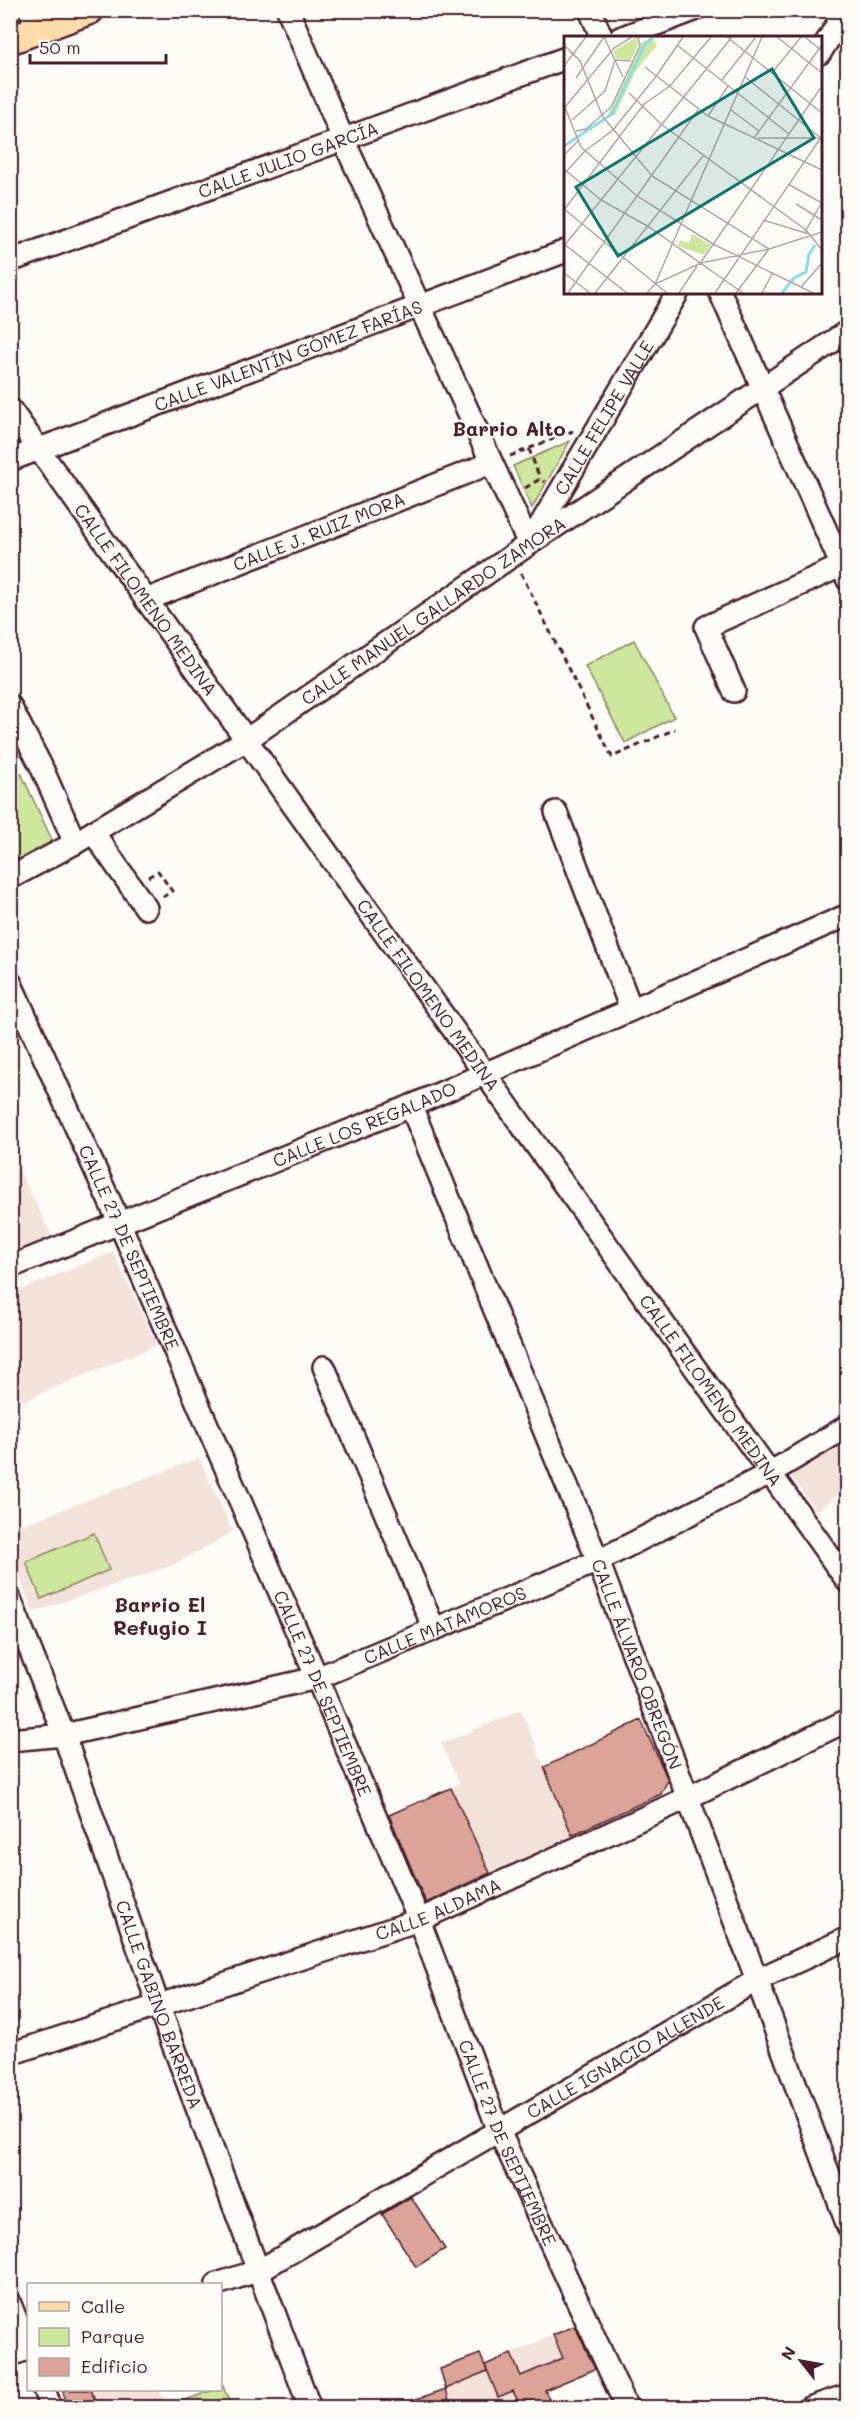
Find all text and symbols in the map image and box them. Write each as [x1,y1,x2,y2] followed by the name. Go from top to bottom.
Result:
[30,27,166,65] scale bar
[39,35,81,59] text: 50 m
[564,36,822,294] inset map
[195,116,382,203] street label: CALLE JULIO GARCÍA
[151,294,425,417] street label: CALLE VALENTÍN GÓMEZ FARÍAS
[549,336,659,499] street label: CALLE FELIPE VALLE
[452,415,566,441] district label: Barrio Alto
[229,486,408,576] street label: CALLE J. RUIZ MORA
[69,499,223,700] street label: CALLE FILOMENO MEDINA
[296,511,570,710] street label: CALLE MANUEL GALLARDO ZAMORA
[352,894,505,1096] street label: CALLE FILOMENO MEDINA
[269,1076,460,1172] street label: CALLE LOS REGALADO
[74,1141,185,1354] street label: CALLE 27 DE SEPTIEMBRE
[634,1289,788,1491] street label: CALLE FILOMENO MEDINA
[586,1555,688,1773] street label: CALLE ÁLVARO OBREGÓN
[360,1580,530,1669] street label: CALLE MATAMOROS
[268,1586,377,1800] street label: CALLE 27 DE SEPTIEMBRE
[113,1591,207,1640] district label: Barrio El Refugio I
[372,1872,505,1946] street label: CALLE ALDAMA
[111,1897,208,2112] street label: CALLE GABINO BARREDA
[522,1990,728,2124] street label: CALLE IGNACIO ALLENDE
[453,2036,562,2249] street label: CALLE 27 DE SEPTIEMBRE
[27,2283,222,2391] legend
[81,2294,125,2318] text: Calle
[81,2324,145,2348] text: Parque
[771,2331,831,2391] north arrow
[776,2342,800,2364] text: N
[81,2354,148,2378] text: Edificio

